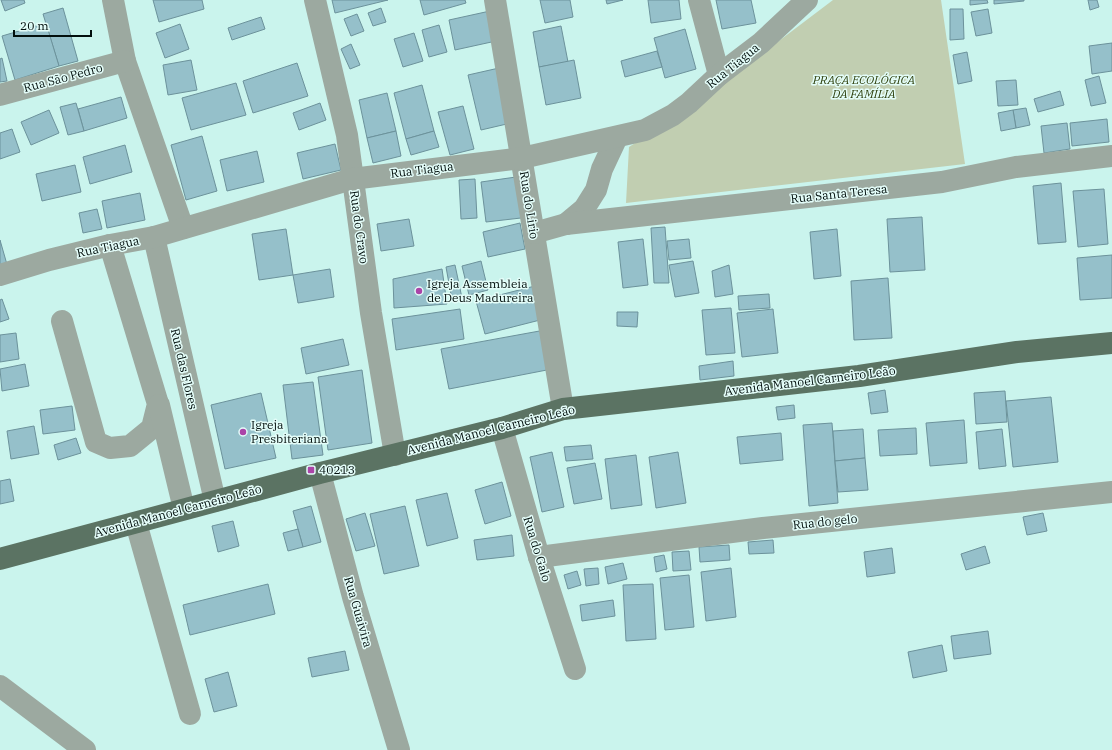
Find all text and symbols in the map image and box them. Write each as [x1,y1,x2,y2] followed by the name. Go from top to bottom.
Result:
[14,12,91,38] scale bar
[20,18,49,33] text: 20 m
[703,40,762,91] street label: Rua Tiagua
[22,60,104,95] street label: Rua São Pedro
[812,72,915,101] park label: PRAÇA ECOLÓGICA DA FAMÍLIA
[390,158,455,181] street label: Rua Tiagua
[517,170,542,240] street label: Rua do Lirio
[790,181,889,206] street label: Rua Santa Teresa
[347,189,372,265] street label: Rua do Cravo
[75,232,141,260] street label: Rua Tiagua
[427,276,534,305] place label: Igreja Assembleia de Deus Madureira
[414,286,424,296] marker: Igreja Assembleia de Deus Madureira
[168,327,201,411] street label: Rua das Flores
[723,363,897,398] street label: Avenida Manoel Carneiro Leão
[405,401,577,458] street label: Avenida Manoel Carneiro Leão
[251,417,328,446] place label: Igreja Presbiteriana
[238,427,248,437] marker: Igreja Presbiteriana
[319,462,355,477] place label: 40213
[306,465,316,475] marker: 40213
[93,481,263,540] street label: Avenida Manoel Carneiro Leão
[792,511,858,532] street label: Rua do gelo
[520,514,555,583] street label: Rua do Galo
[341,575,376,650] street label: Rua Guaivira

